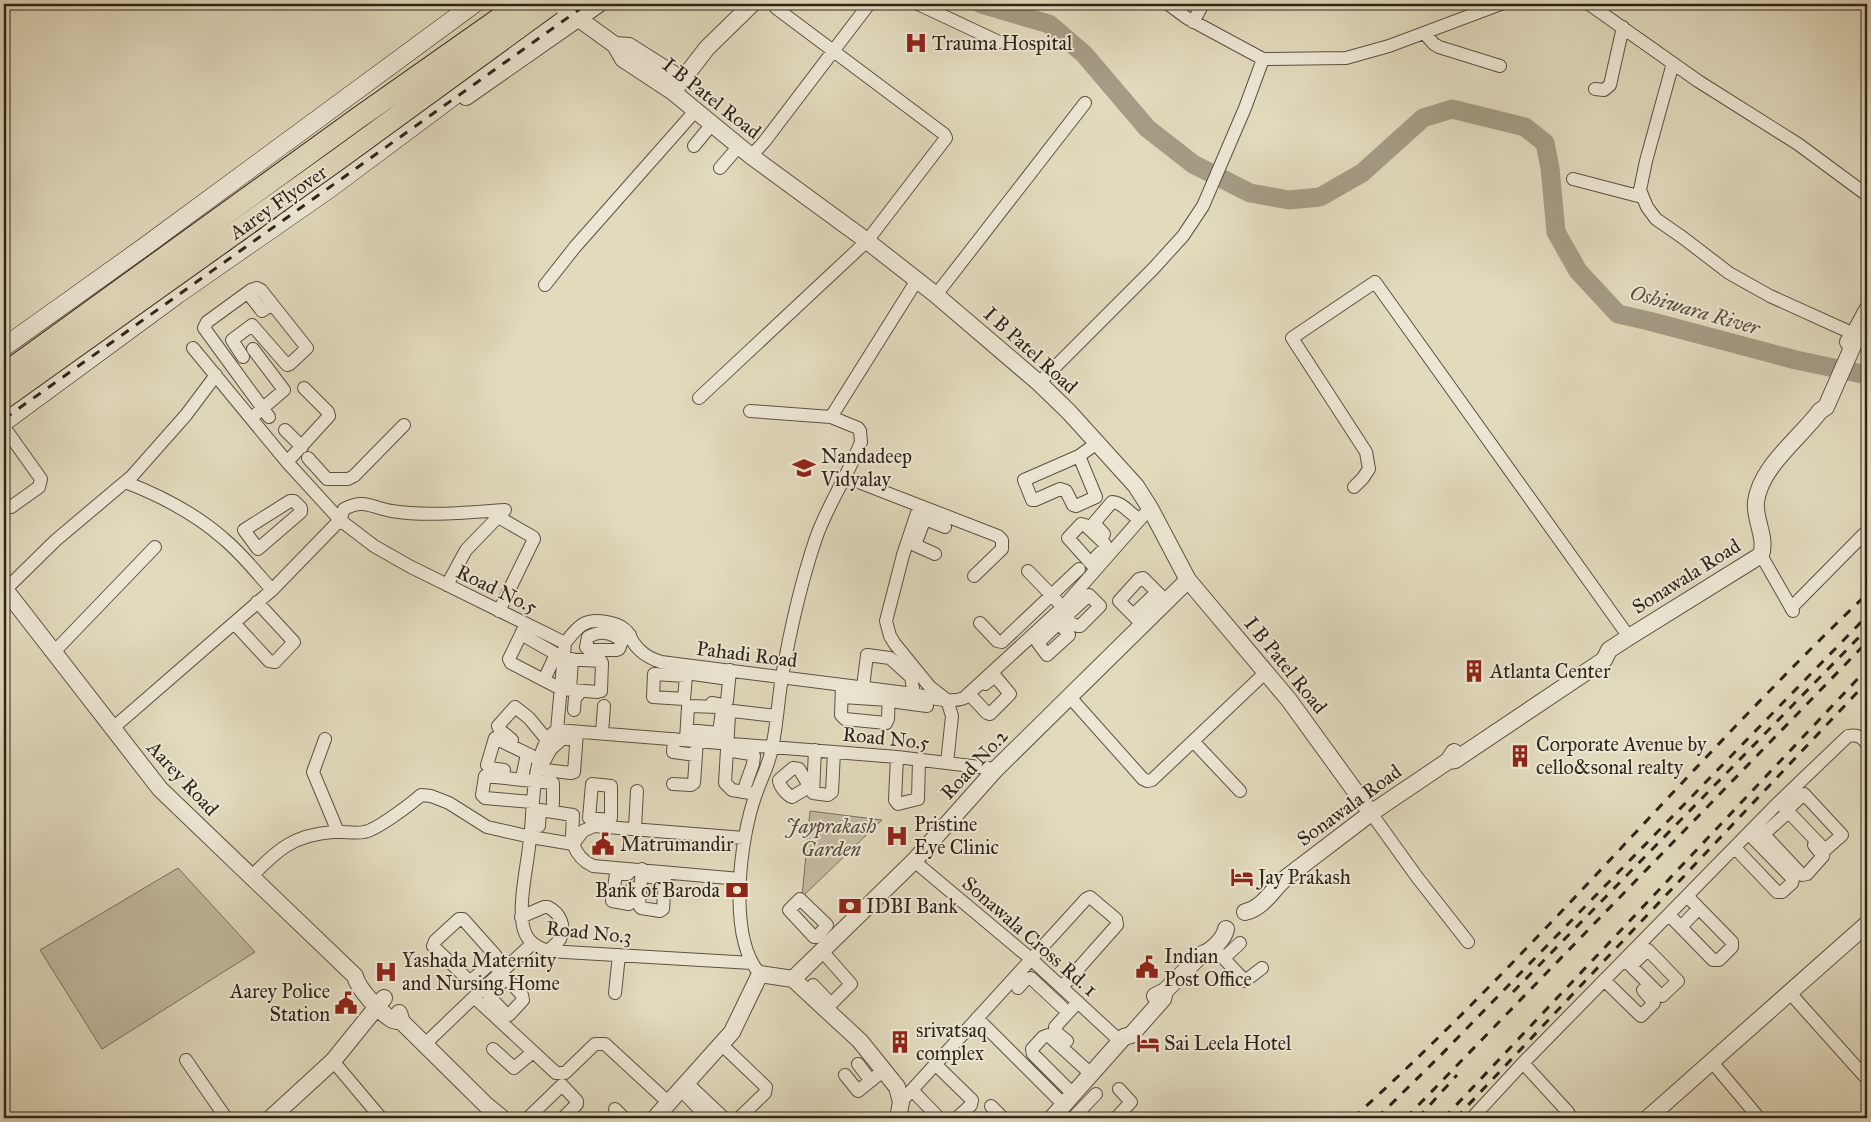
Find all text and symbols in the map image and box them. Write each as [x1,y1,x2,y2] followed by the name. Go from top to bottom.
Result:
[903,30,929,56] hospital icon: Trauma Hospital
[932,31,1073,55] place label: Trauma Hospital
[658,52,766,144] street label: I B Patel Road
[224,159,332,245] street label: Aarey Flyover
[1627,279,1764,341] water label: Oshiwara River
[979,302,1083,398] street label: I B Patel Road
[820,444,912,491] place label: Nandadeep Vidyalay
[791,455,817,481] school or university icon: Nandadeep Vidyalay
[1627,533,1745,619] street label: Sonawala Road
[453,559,541,619] street label: Road No.5
[1240,612,1332,718] street label: I B Patel Road
[695,636,799,672] street label: Pahadi Road
[1461,658,1487,684] building icon: Atlanta Center
[1489,659,1611,683] place label: Atlanta Center
[842,722,930,754] street label: Road No.5
[935,724,1013,804] street label: Road No.2
[1536,732,1707,779] place label: Corporate Avenue by cello&sonal realty
[142,735,224,820] street label: Aarey Road
[1507,743,1533,769] building icon: Corporate Avenue by cello&sonal realty
[1292,759,1406,851] street label: Sonawala Road
[914,812,999,859] place label: Pristine Eye Clinic
[785,814,876,861] park label: Jayprakash Garden
[884,823,910,849] hospital icon: Pristine Eye Clinic
[590,831,616,857] public building icon: Matrumandir
[620,832,734,856] place label: Matrumandir
[1229,864,1255,890] hotel icon: Jay Prakash
[1256,865,1351,890] place label: Jay Prakash
[958,871,1103,1001] street label: Sonawala Cross Rd. 1
[724,877,750,903] bank icon: Bank of Baroda
[595,878,721,902] place label: Bank of Baroda
[837,893,863,919] bank icon: IDBI Bank
[866,894,959,918] place label: IDBI Bank
[545,916,633,948] street label: Road No.3
[1164,944,1252,991] place label: Indian Post Office
[402,948,560,996] place label: Yashada Maternity and Nursing Home
[1134,954,1160,980] public building icon: Indian Post Office
[373,959,399,985] hospital icon: Yashada Maternity and Nursing Home
[229,979,330,1026] place label: Aarey Police Station
[333,990,359,1016] public building icon: Aarey Police Station
[916,1018,987,1065] place label: srivatsaq complex
[887,1029,913,1055] building icon: srivatsaq complex
[1135,1030,1161,1056] hotel icon: Sai Leela Hotel
[1164,1031,1292,1055] place label: Sai Leela Hotel

